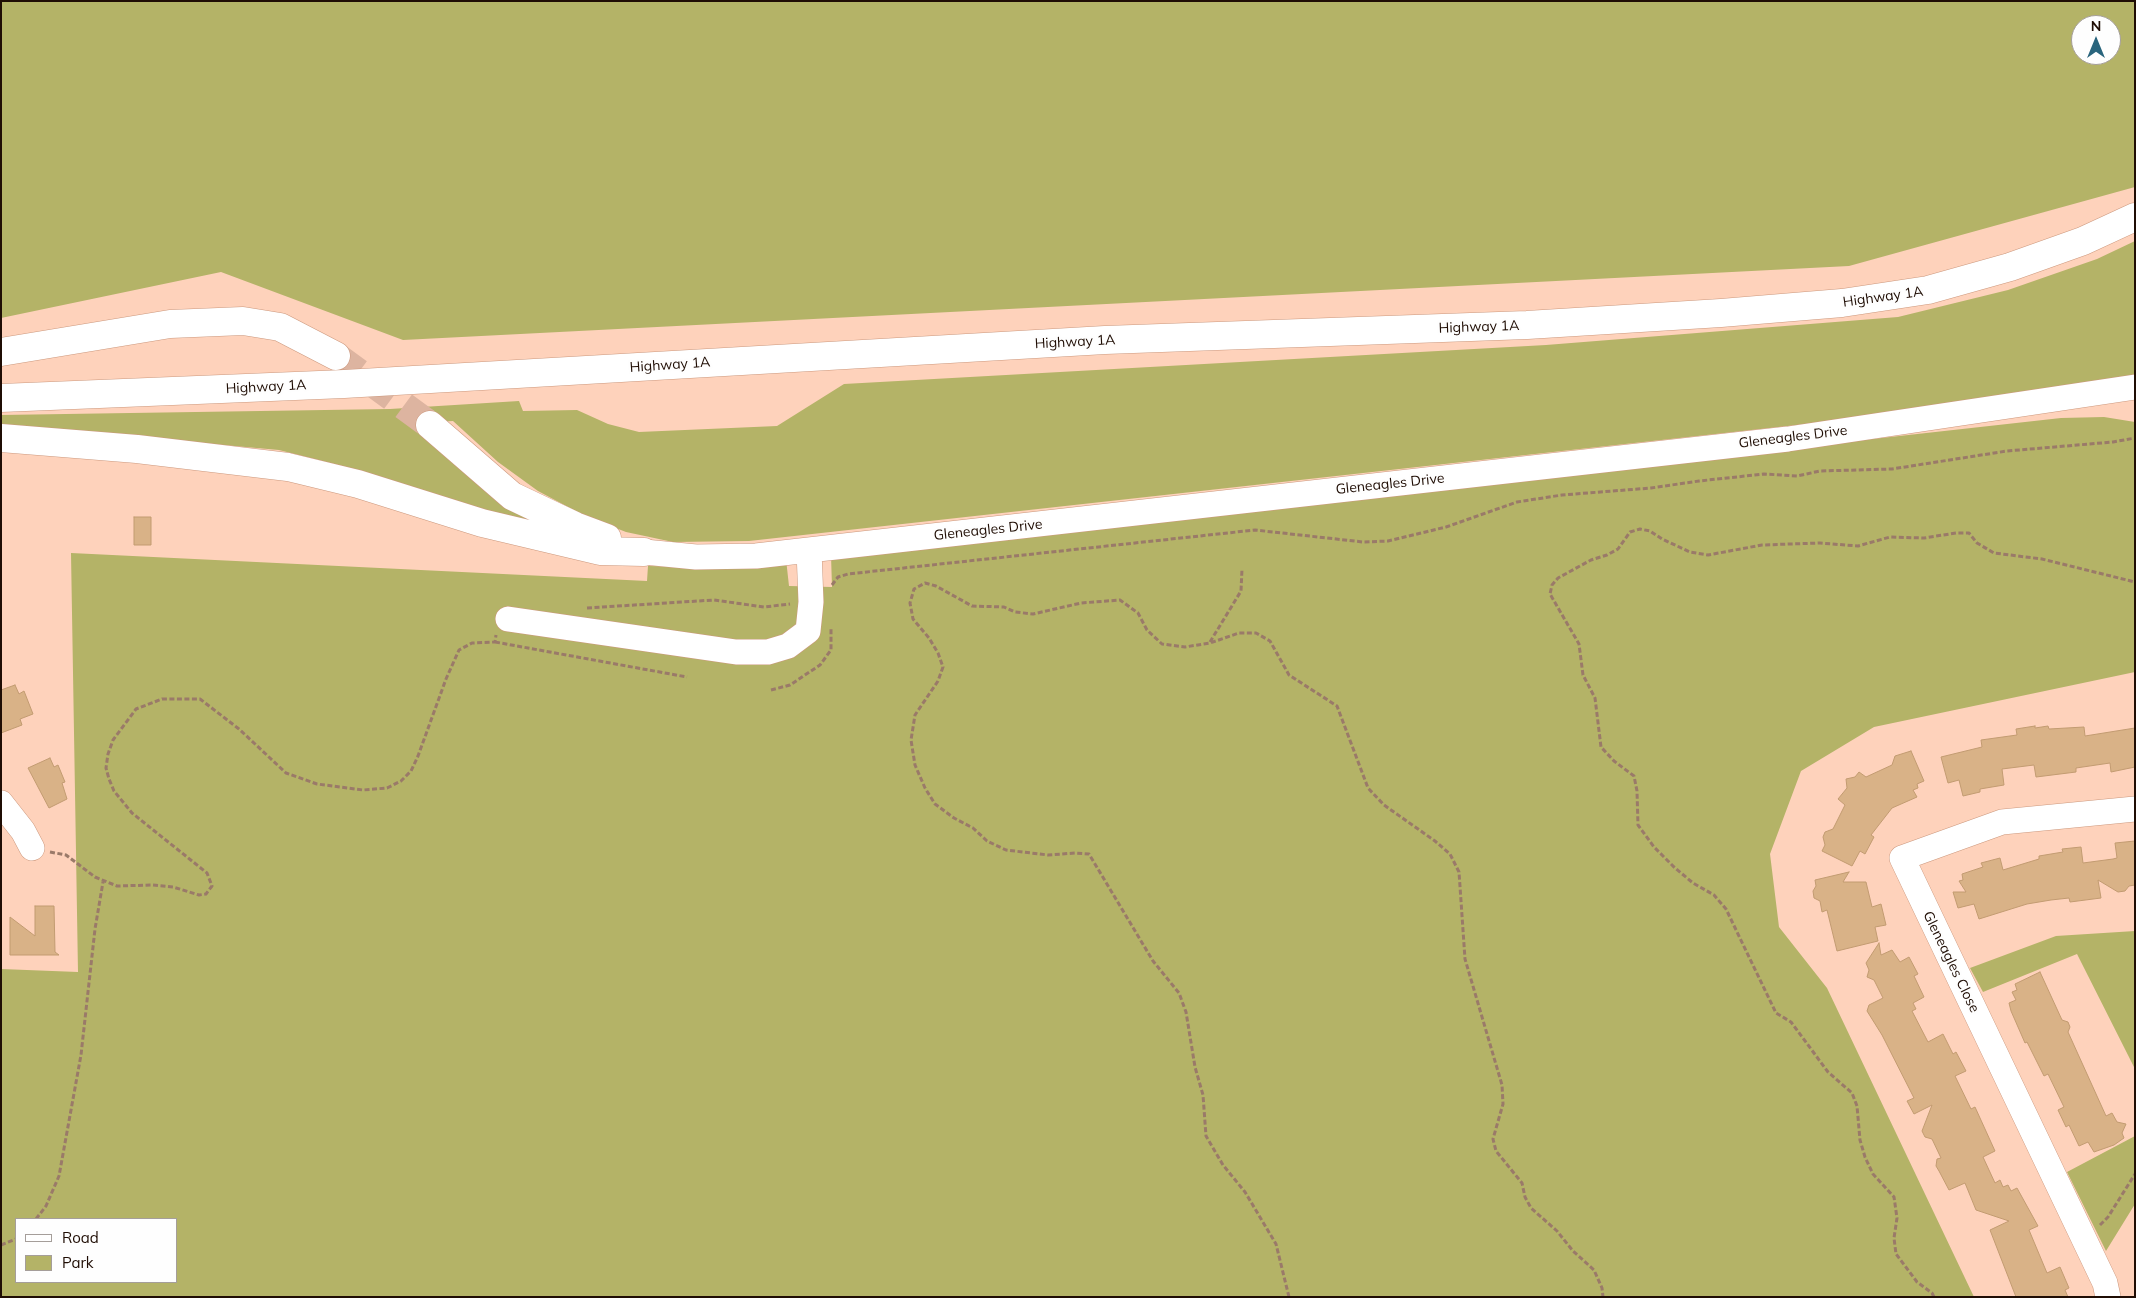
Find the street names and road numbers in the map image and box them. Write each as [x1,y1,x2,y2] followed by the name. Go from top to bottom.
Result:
[1842,283,1924,311] street label: Highway 1A
[1438,317,1520,337] street label: Highway 1A
[1034,331,1116,353] street label: Highway 1A
[629,354,711,376] street label: Highway 1A
[225,376,307,398] street label: Highway 1A
[1738,422,1848,452] street label: Gleneagles Drive
[1335,470,1445,498] street label: Gleneagles Drive
[933,516,1043,544] street label: Gleneagles Drive
[1919,909,1983,1015] street label: Gleneagles Close

